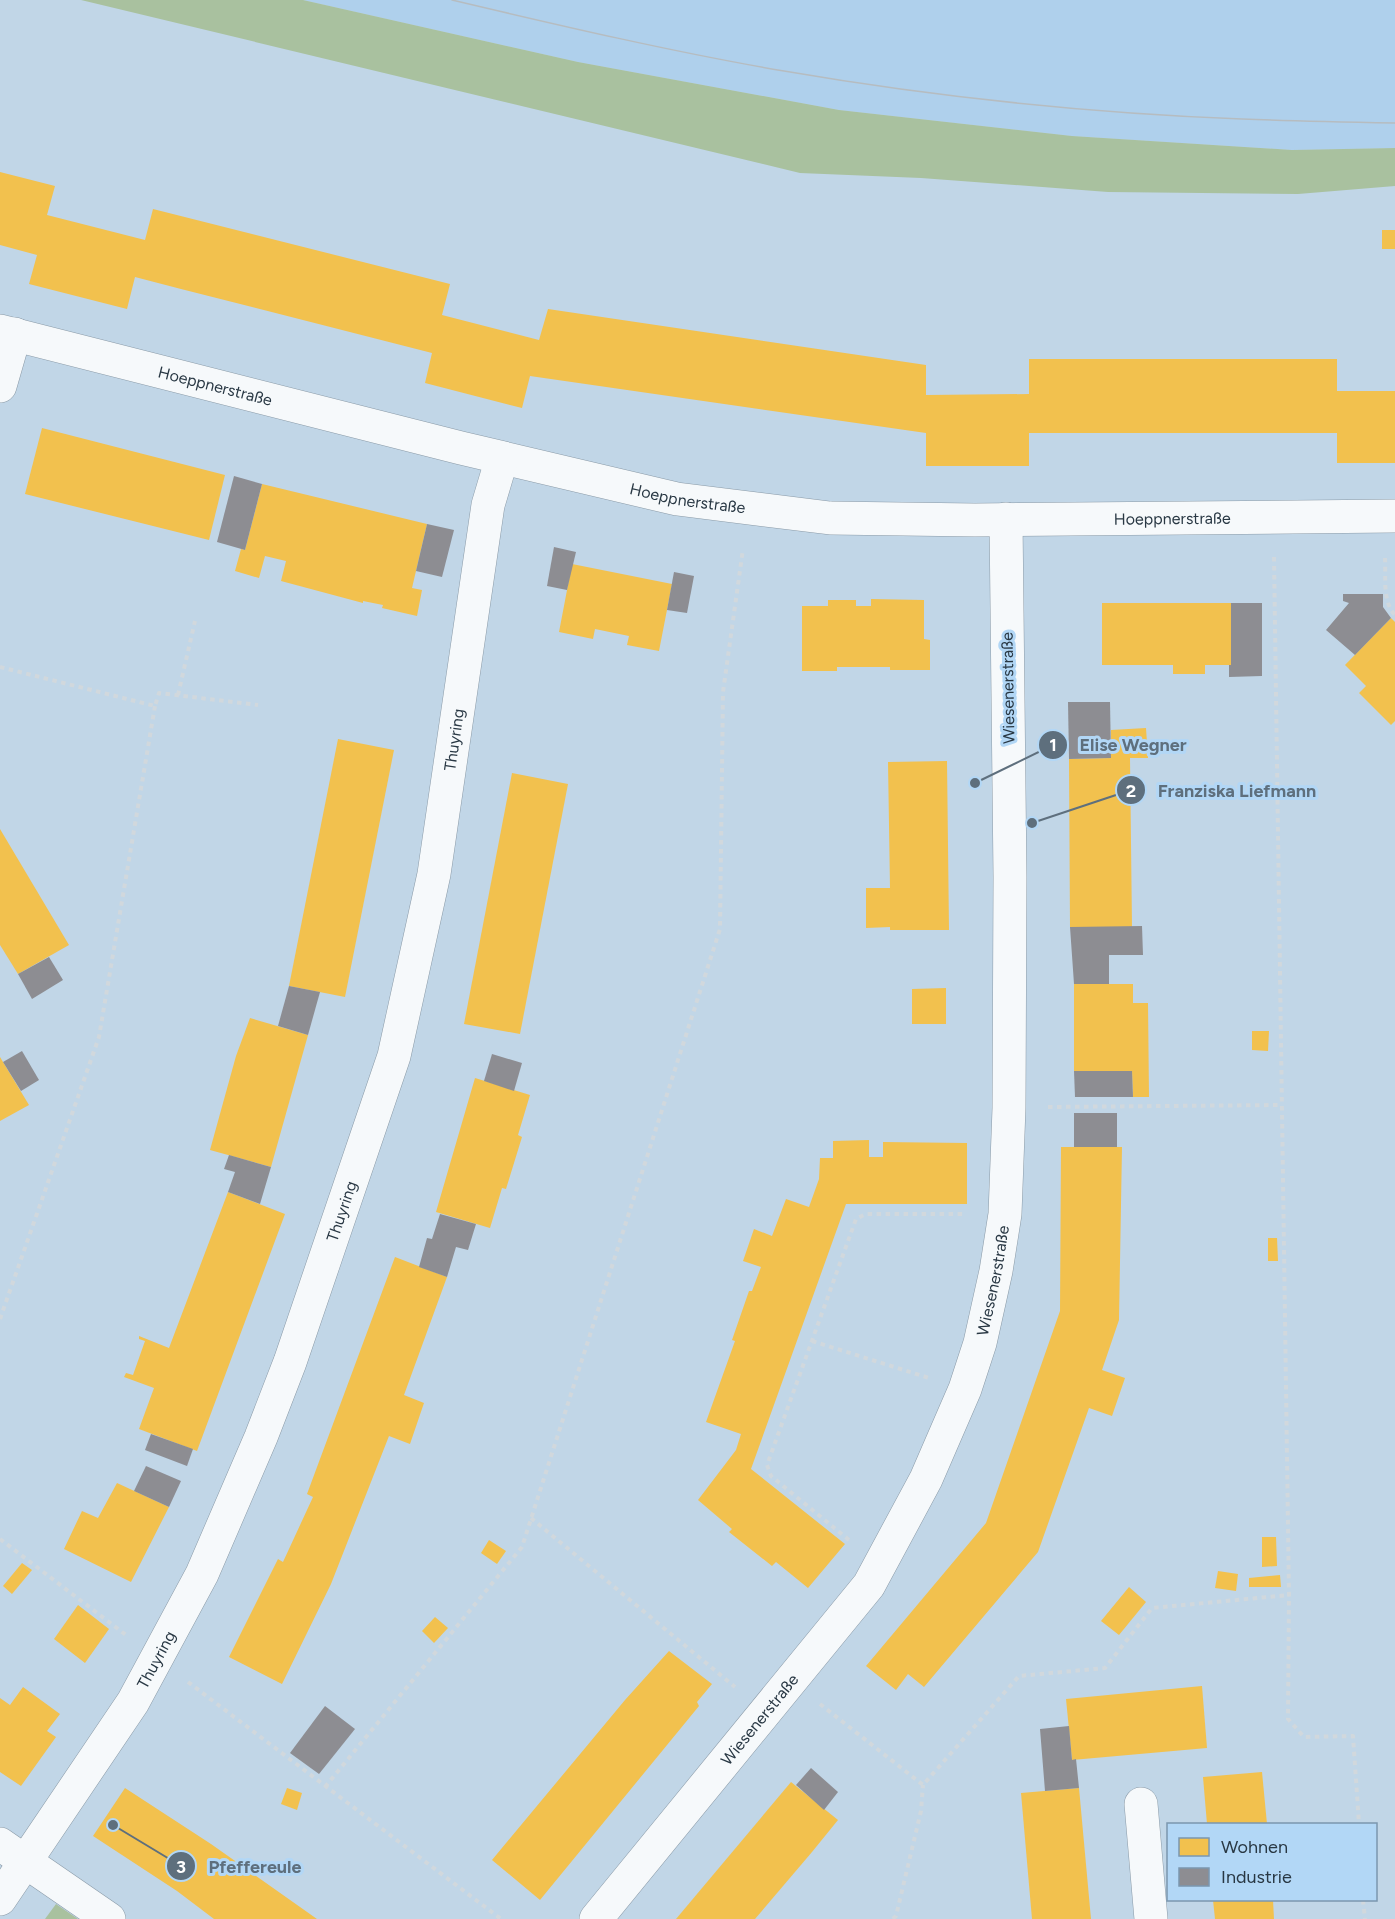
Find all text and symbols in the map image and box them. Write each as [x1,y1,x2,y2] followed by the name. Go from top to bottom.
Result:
[156,362,274,409] street label: Hoeppnerstraße
[628,479,747,517] street label: Hoeppnerstraße
[1114,508,1231,528] street label: Hoeppnerstraße
[998,632,1018,744] street label: Wiesenerstraße
[440,707,468,772] street label: Thuyring
[1038,727,1199,763] callout: Elise Wegner
[1049,734,1057,756] text: 1
[1079,734,1187,756] text: Elise Wegner
[1116,772,1329,808] callout: Franziska Liefmann
[1126,780,1136,802] text: 2
[1158,780,1316,802] text: Franziska Liefmann
[322,1178,360,1244] street label: Thuyring
[972,1224,1013,1337] street label: Wiesenerstraße
[133,1627,179,1692] street label: Thuyring
[716,1670,802,1769] street label: Wiesenerstraße
[1167,1823,1377,1901] legend
[1221,1836,1288,1858] text: Wohnen
[166,1848,313,1884] callout: Pfeffereule
[176,1856,186,1878] text: 3
[208,1856,302,1878] text: Pfeffereule
[1221,1866,1292,1888] text: Industrie

